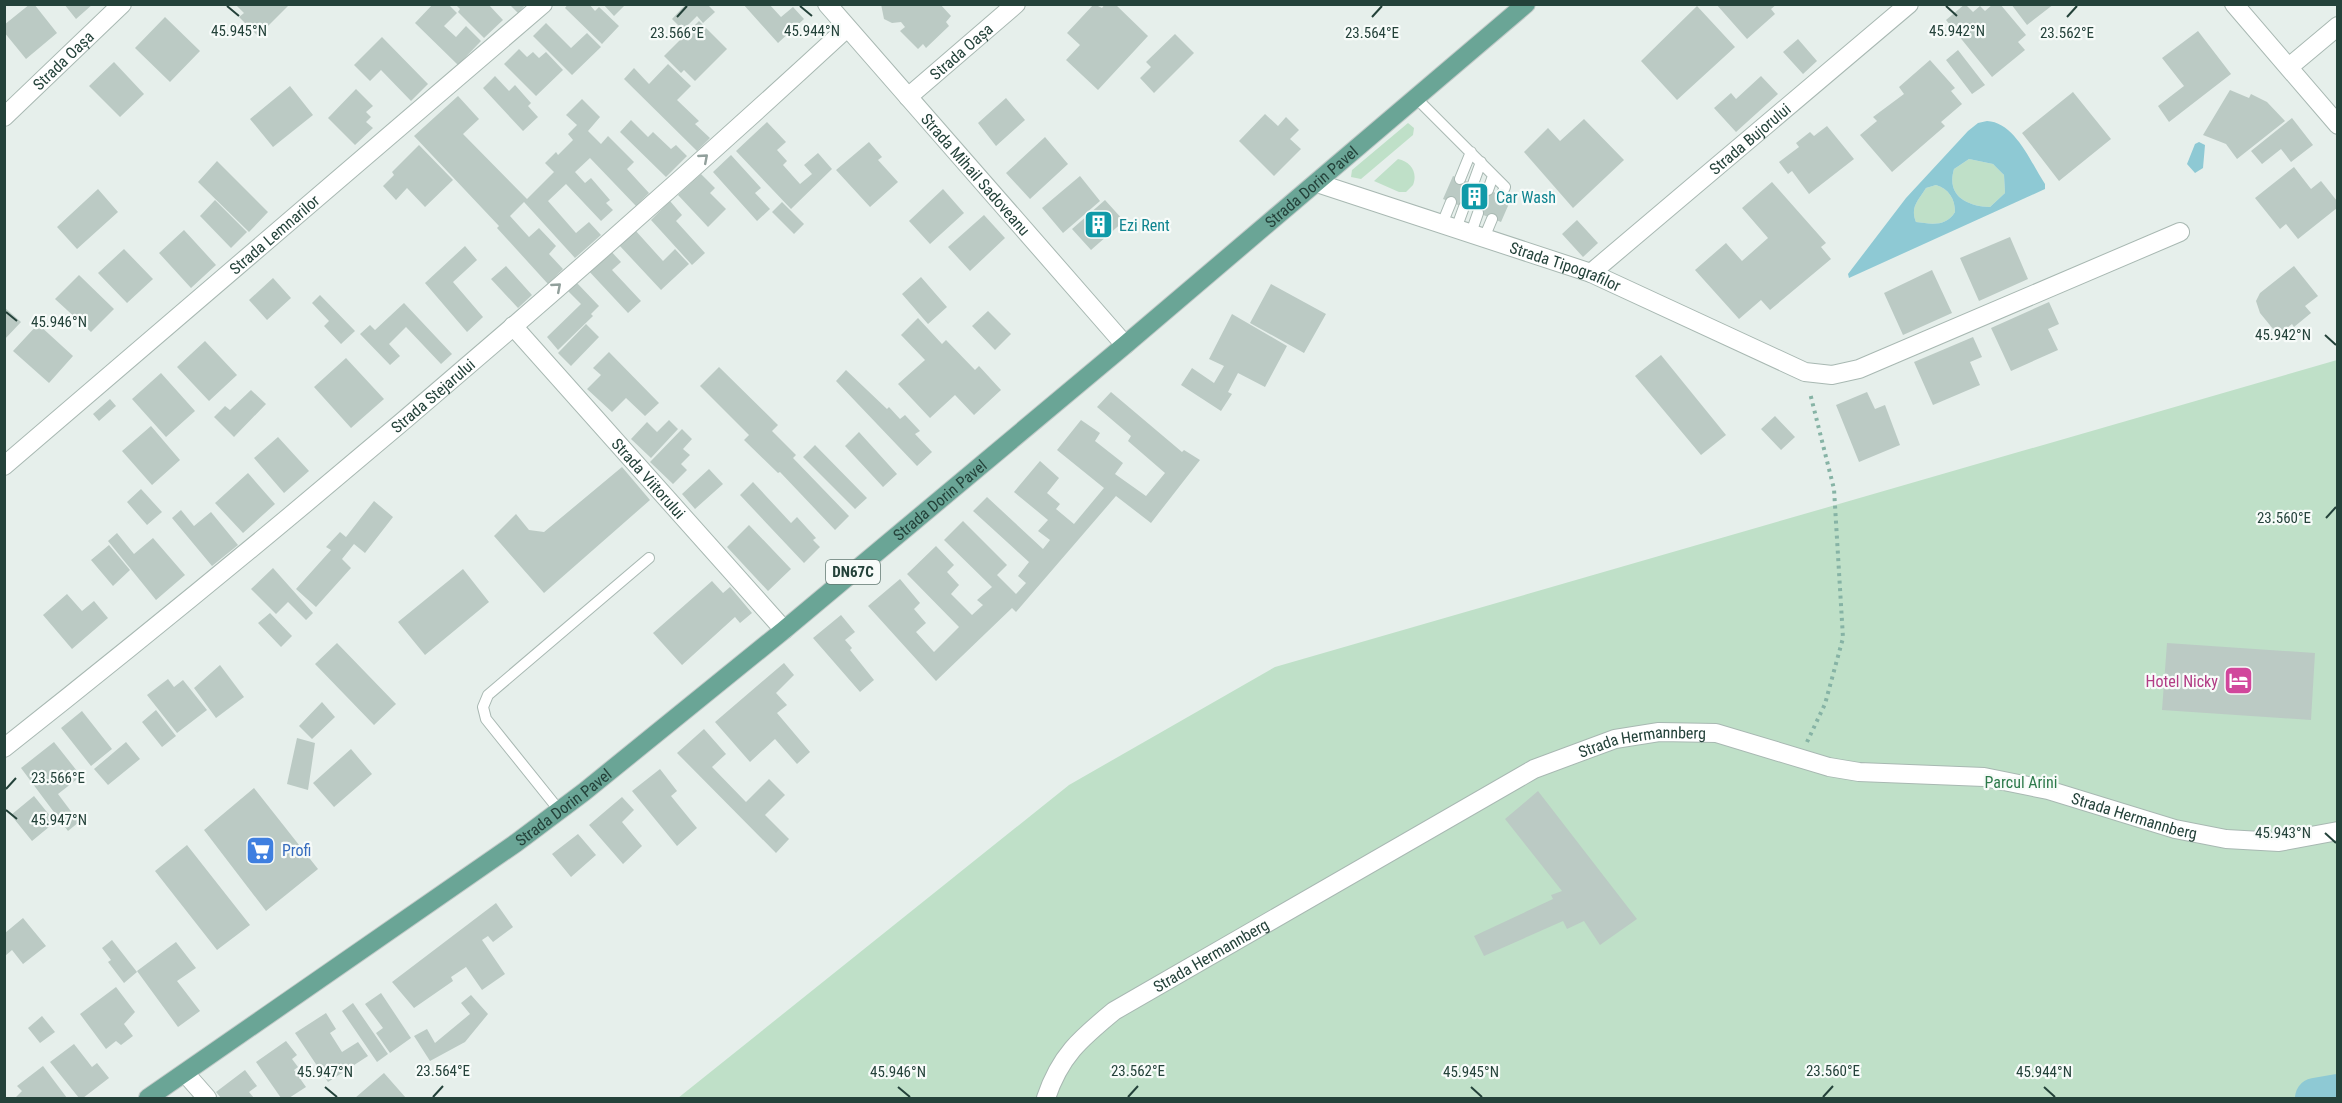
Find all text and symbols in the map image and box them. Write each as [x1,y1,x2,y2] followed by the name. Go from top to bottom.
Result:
[926,19,997,84] street label: Strada Oașa
[211,22,267,40] text: 45.945°N
[784,22,840,40] text: 45.944°N
[1929,22,1985,40] text: 45.942°N
[650,24,704,42] text: 23.566°E
[1345,24,1399,42] text: 23.564°E
[2040,24,2094,42] text: 23.562°E
[29,27,98,94] street label: Strada Oașa
[1706,99,1795,179] street label: Strada Bujorului
[917,110,1034,239] street label: Strada Mihail Sadoveanu
[1261,142,1362,232] street label: Strada Dorin Pavel
[697,154,707,165] one-way arrow
[1459,181,1491,213] building icon: Car Wash
[1496,188,1556,207] place label: Car Wash
[226,191,324,278] street label: Strada Lemnarilor
[1082,209,1114,241] building icon: Ezi Rent
[1119,216,1170,235] place label: Ezi Rent
[1507,238,1624,296] street label: Strada Tipografilor
[550,283,561,294] one-way arrow
[31,313,87,331] text: 45.946°N
[2255,326,2311,344] text: 45.942°N
[387,355,479,437] street label: Strada Stejarului
[608,435,689,523] street label: Strada Viitorului
[889,456,991,545] street label: Strada Dorin Pavel
[2257,509,2311,527] text: 23.560°E
[826,560,880,584] road number: DN67C
[2223,665,2255,697] hotel icon: Hotel Nicky
[2146,672,2218,691] place label: Hotel Nicky
[1576,723,1706,762] street label: Strada Hermannberg
[512,765,615,850] street label: Strada Dorin Pavel
[31,769,85,787] text: 23.566°E
[1985,773,2057,792] park label: Parcul Arini
[2069,789,2199,843] street label: Strada Hermannberg
[31,811,87,829] text: 45.947°N
[2255,824,2311,842] text: 45.943°N
[245,834,277,866] supermarket icon: Profi
[282,841,311,860] place label: Profi
[1150,915,1272,996] street label: Strada Hermannberg
[416,1062,470,1080] text: 23.564°E
[1111,1062,1165,1080] text: 23.562°E
[1806,1062,1860,1080] text: 23.560°E
[297,1063,353,1081] text: 45.947°N
[870,1063,926,1081] text: 45.946°N
[1443,1063,1499,1081] text: 45.945°N
[2016,1063,2072,1081] text: 45.944°N

